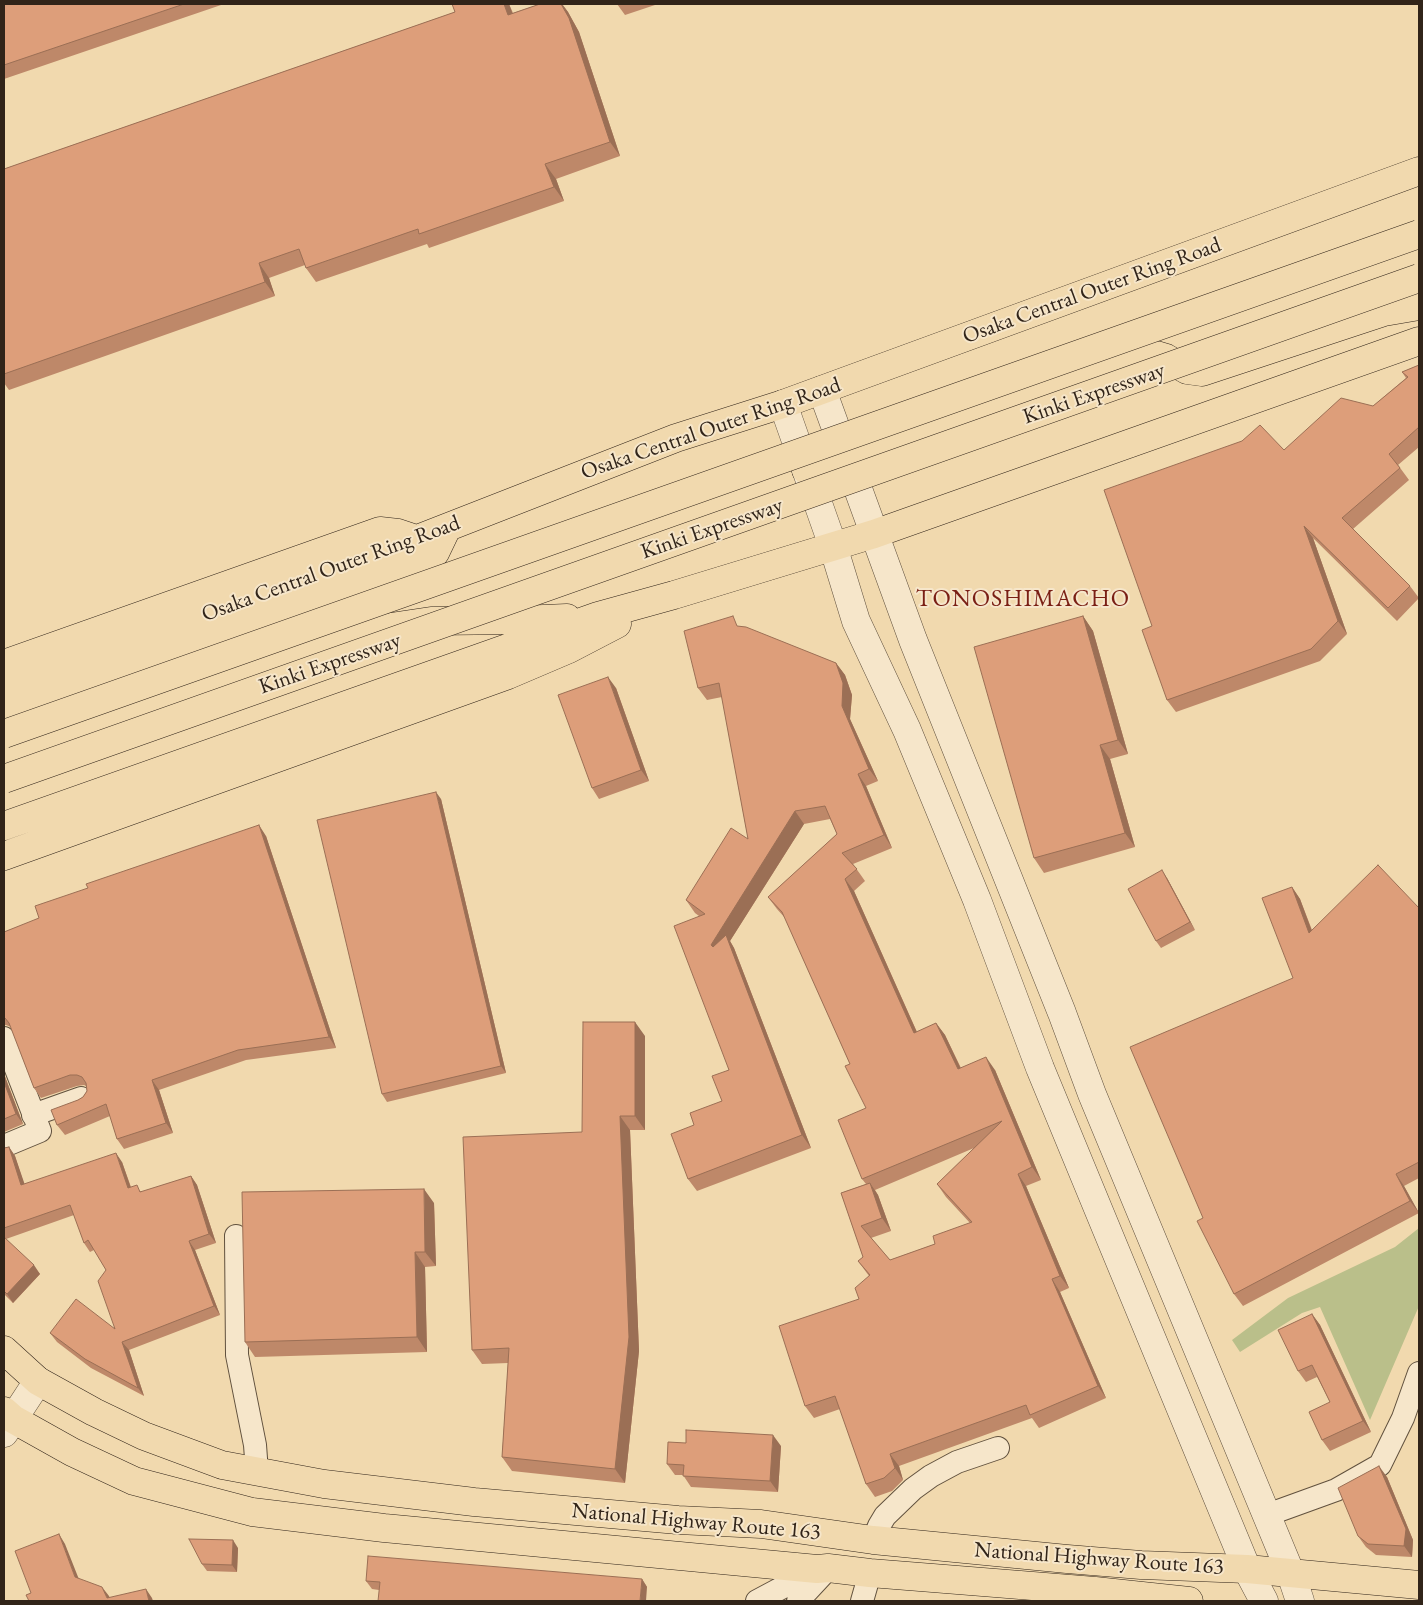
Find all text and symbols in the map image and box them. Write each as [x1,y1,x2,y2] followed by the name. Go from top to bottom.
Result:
[959,232,1225,350] street label: Osaka Central Outer Ring Road
[1020,357,1168,431] street label: Kinki Expressway
[578,372,844,486] street label: Osaka Central Outer Ring Road
[638,492,786,566] street label: Kinki Expressway
[198,510,464,628] street label: Osaka Central Outer Ring Road
[914,585,1132,613] district label: TONOSHIMACHO
[256,627,404,701] street label: Kinki Expressway
[570,1498,822,1546] street label: National Highway Route 163
[973,1537,1225,1581] street label: National Highway Route 163

